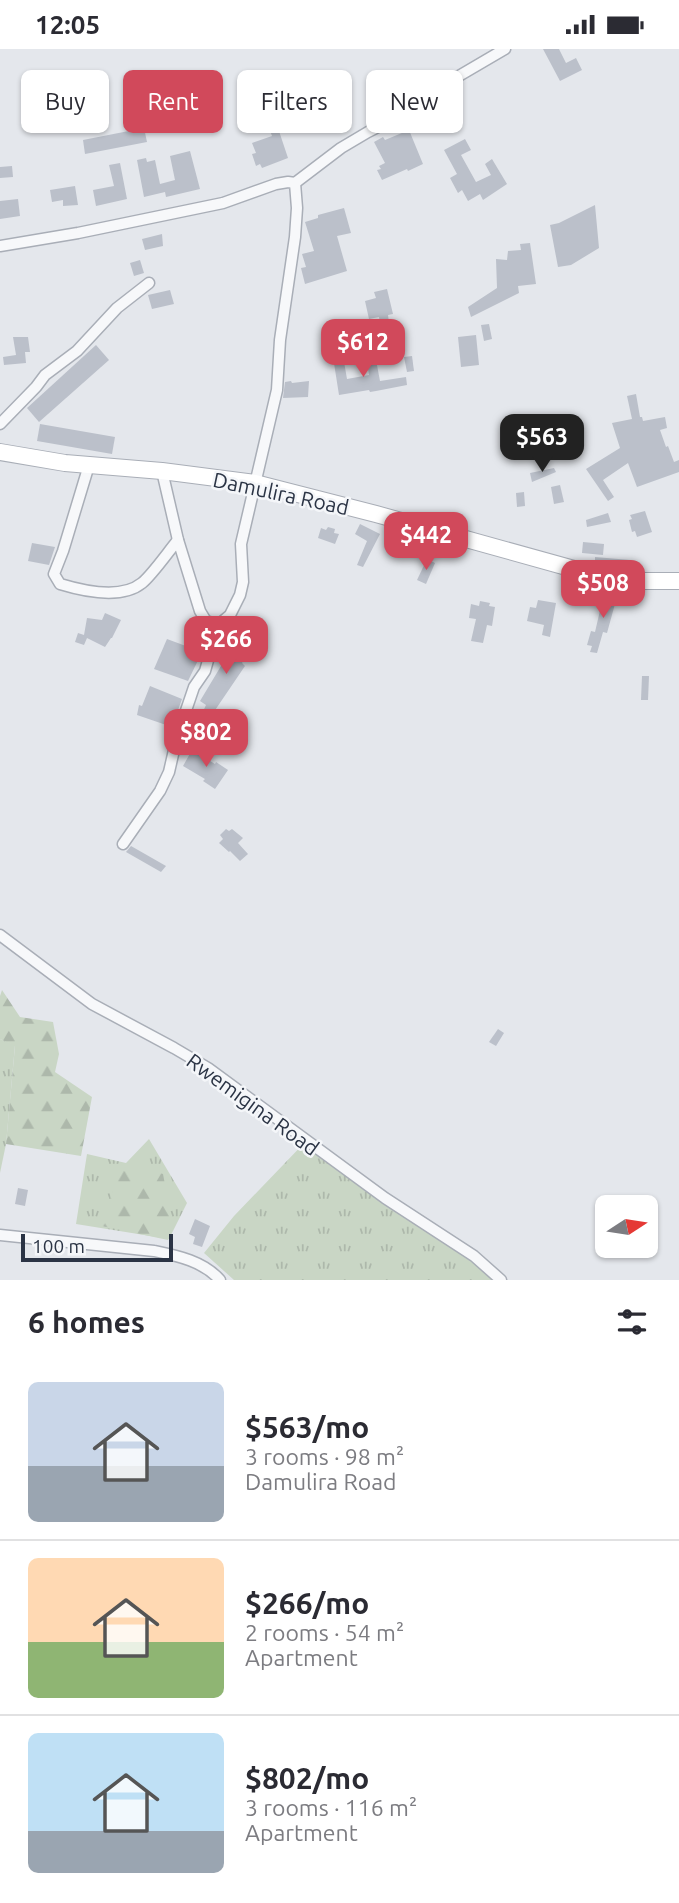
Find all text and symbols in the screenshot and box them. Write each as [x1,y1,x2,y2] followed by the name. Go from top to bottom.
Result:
[35,10,100,39] text: 12:05
[21,70,109,133] chip: Buy
[123,70,223,133] chip: Rent
[237,70,352,133] chip: Filters
[366,70,463,133] chip: New
[322,319,404,379] pin: $612
[337,329,389,354] text: $612
[501,415,583,474] pin: $563
[516,424,568,449] text: $563
[211,467,351,519] street label: Damulira Road
[385,512,467,572] pin: $442
[400,522,452,547] text: $442
[562,561,644,620] pin: $508
[577,570,629,595] text: $508
[185,617,267,676] pin: $266
[200,626,252,651] text: $266
[165,709,247,769] pin: $802
[180,719,232,744] text: $802
[182,1048,324,1160] street label: Rwemigina Road
[595,1195,658,1258] north arrow
[595,1195,658,1258] map controls
[21,1231,173,1263] scale bar
[32,1235,85,1257] text: 100 m
[613,1303,651,1341] icon: filters
[28,1305,145,1339] text: 6 homes
[84,1410,168,1494] icon: home
[245,1410,369,1444] text: $563/mo
[245,1444,404,1469] text: 3 rooms · 98 m²
[245,1469,396,1494] text: Damulira Road
[84,1586,168,1670] icon: home
[245,1586,369,1620] text: $266/mo
[245,1620,404,1645] text: 2 rooms · 54 m²
[245,1645,358,1670] text: Apartment
[84,1761,168,1845] icon: home
[245,1761,369,1795] text: $802/mo
[245,1795,417,1820] text: 3 rooms · 116 m²
[245,1820,358,1845] text: Apartment

